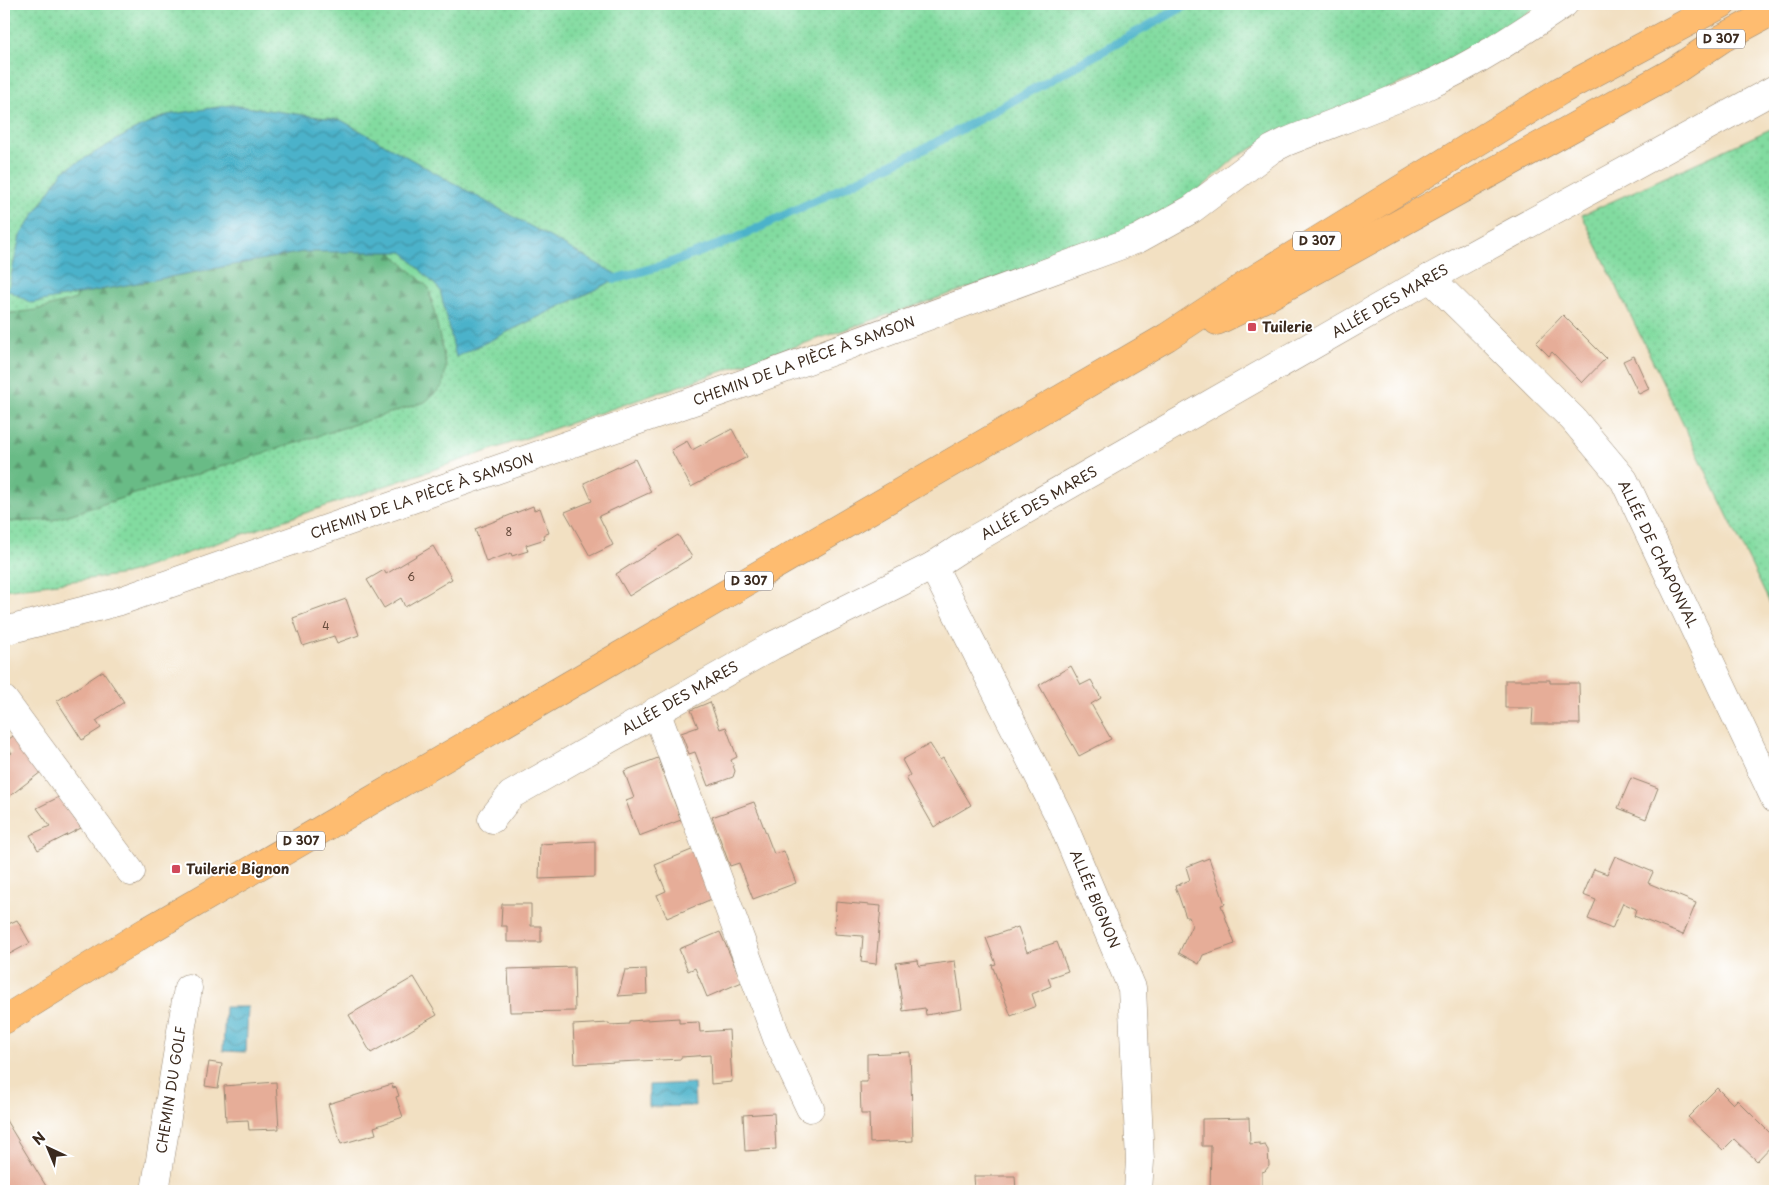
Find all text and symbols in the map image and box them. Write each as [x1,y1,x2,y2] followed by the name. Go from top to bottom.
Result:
[1697,30,1745,48] road number: D 307
[1293,232,1341,250] road number: D 307
[1327,258,1452,343] street label: ALLÉE DES MARES
[690,310,918,411] street label: CHEMIN DE LA PIÈCE À SAMSON
[1262,316,1313,337] place label: Tuilerie
[1246,321,1258,333] marker: Tuilerie
[307,447,536,544] street label: CHEMIN DE LA PIÈCE À SAMSON
[976,460,1101,545] street label: ALLÉE DES MARES
[1613,476,1704,631] street label: ALLÉE DE CHAPONVAL
[506,523,513,540] house number: 8
[407,568,415,585] house number: 6
[725,572,773,590] road number: D 307
[322,617,330,634] house number: 4
[617,655,742,740] street label: ALLÉE DES MARES
[277,831,325,850] road number: D 307
[1065,846,1126,951] street label: ALLÉE BIGNON
[186,858,289,879] place label: Tuilerie Bignon
[170,863,182,875] marker: Tuilerie Bignon
[150,1025,191,1155] street label: CHEMIN DU GOLF
[22,1122,72,1172] north arrow
[27,1127,50,1150] text: N

